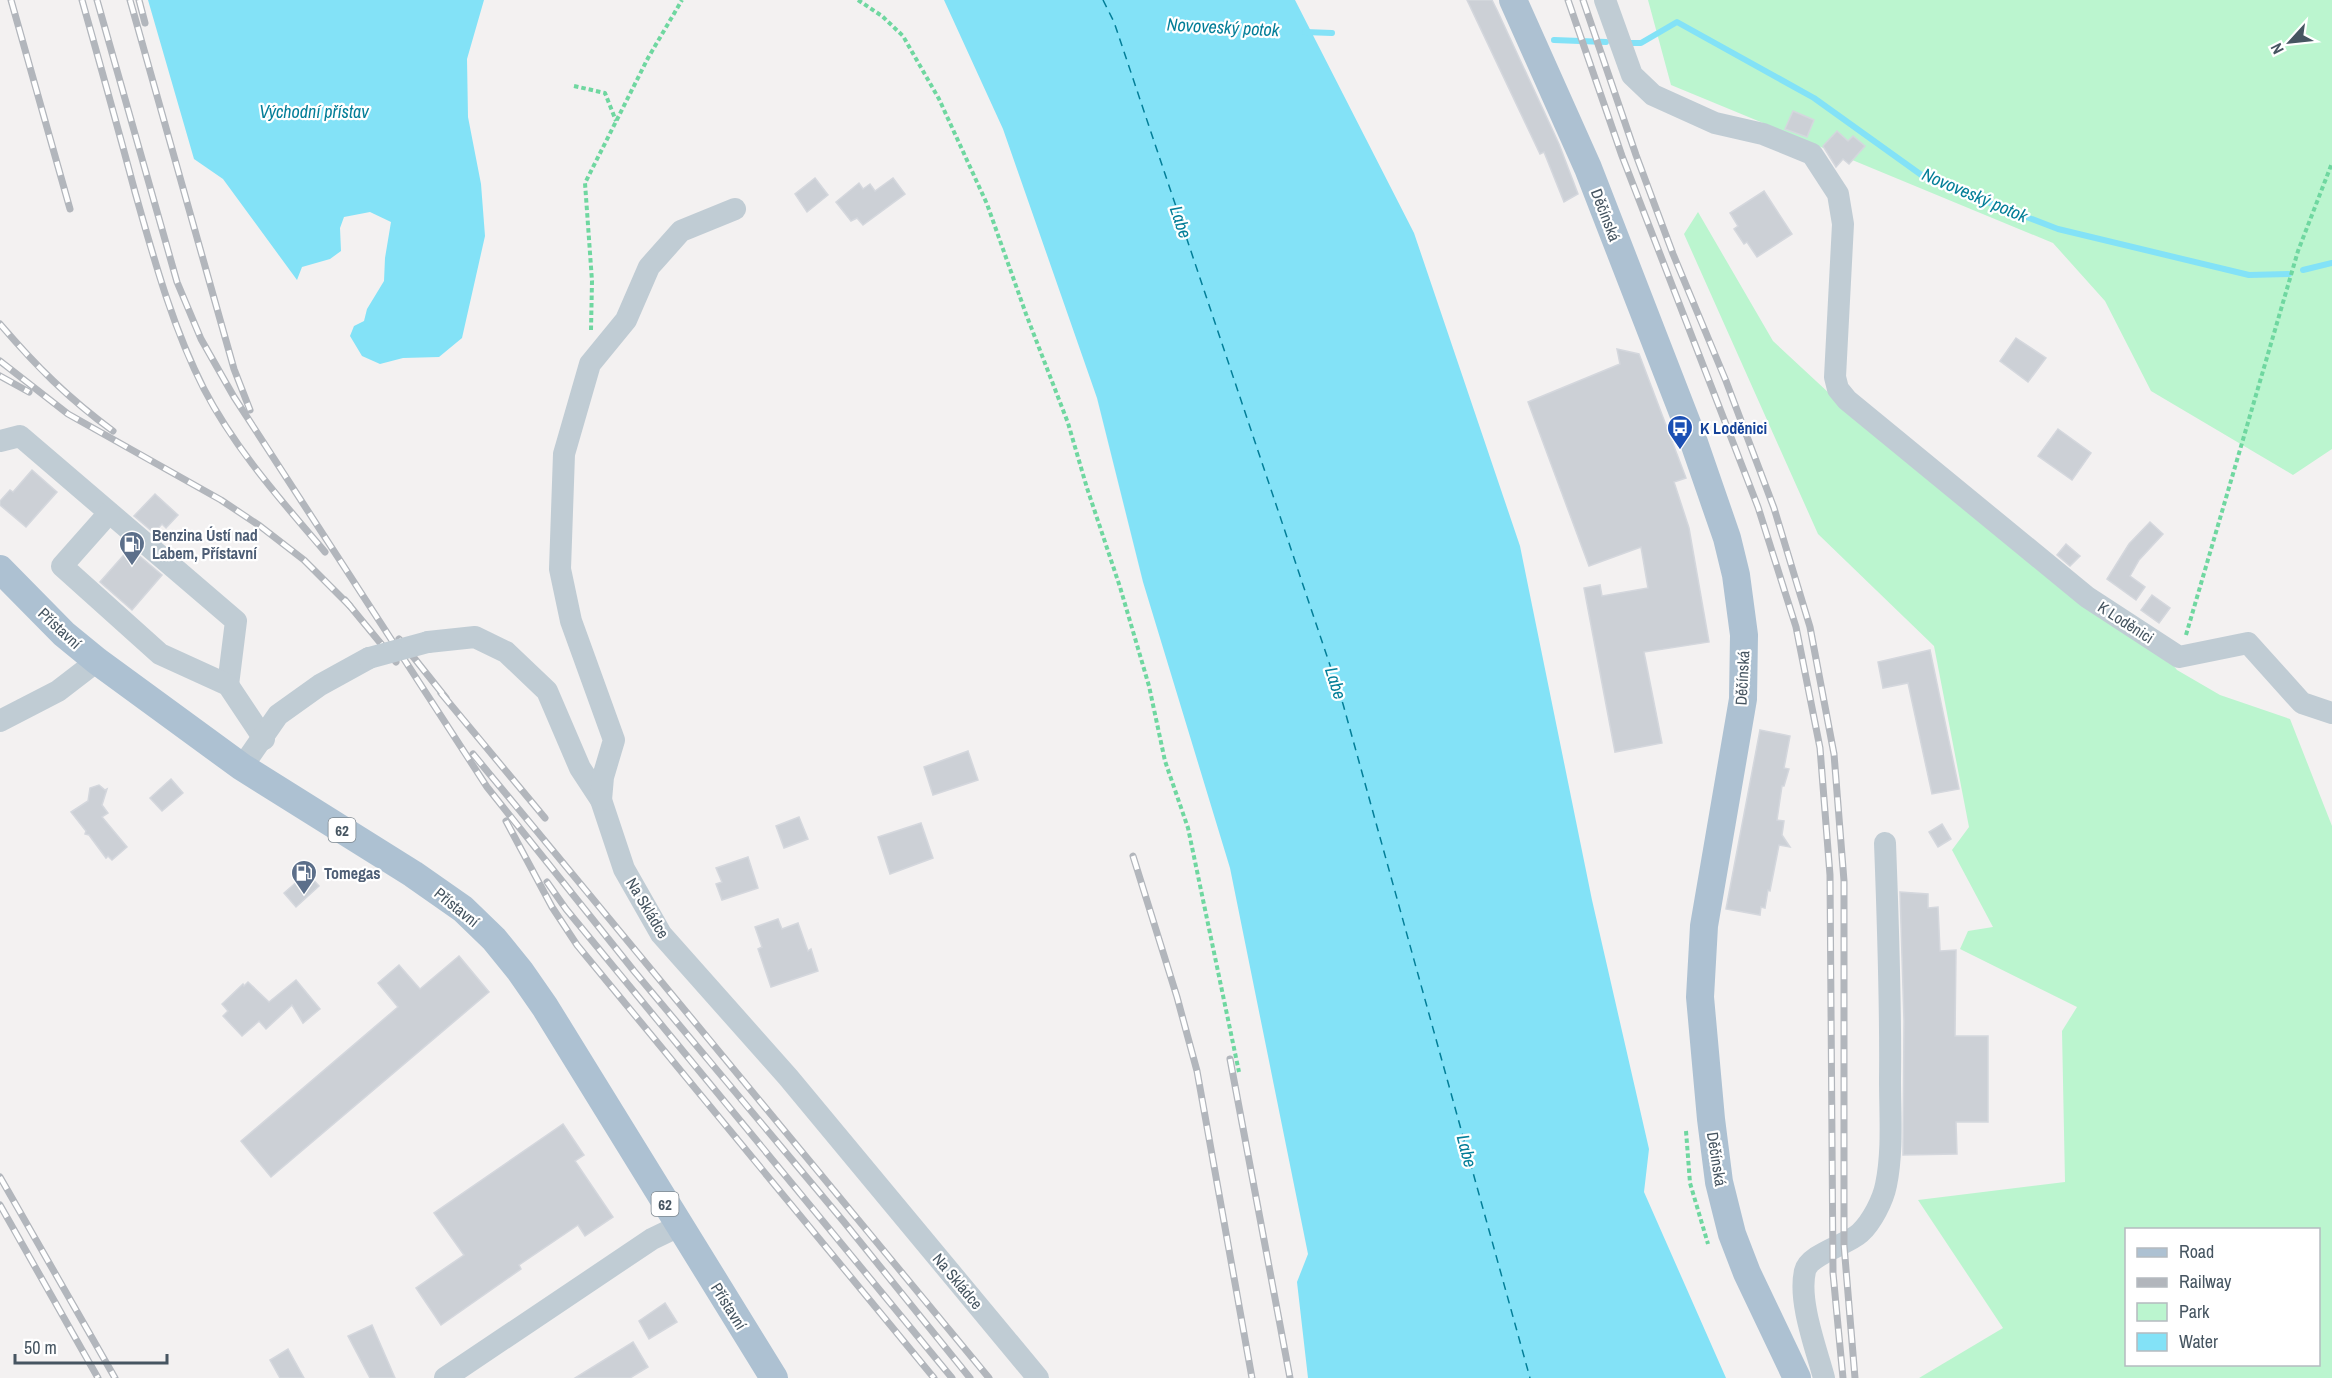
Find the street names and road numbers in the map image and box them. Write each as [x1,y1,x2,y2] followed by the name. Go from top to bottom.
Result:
[1586,186,1626,245] street label: Děčínská
[2094,596,2158,648] street label: K Loděnici
[34,602,87,654] street label: Přístavní
[1730,649,1754,706] street label: Děčínská
[328,818,356,842] road number: 62
[621,874,675,942] street label: Na Skládce
[430,882,484,932] street label: Přístavní
[1702,1130,1732,1188] street label: Děčínská
[652,1192,678,1216] road number: 62
[928,1248,988,1314] street label: Na Skládce
[706,1278,752,1334] street label: Přístavní

